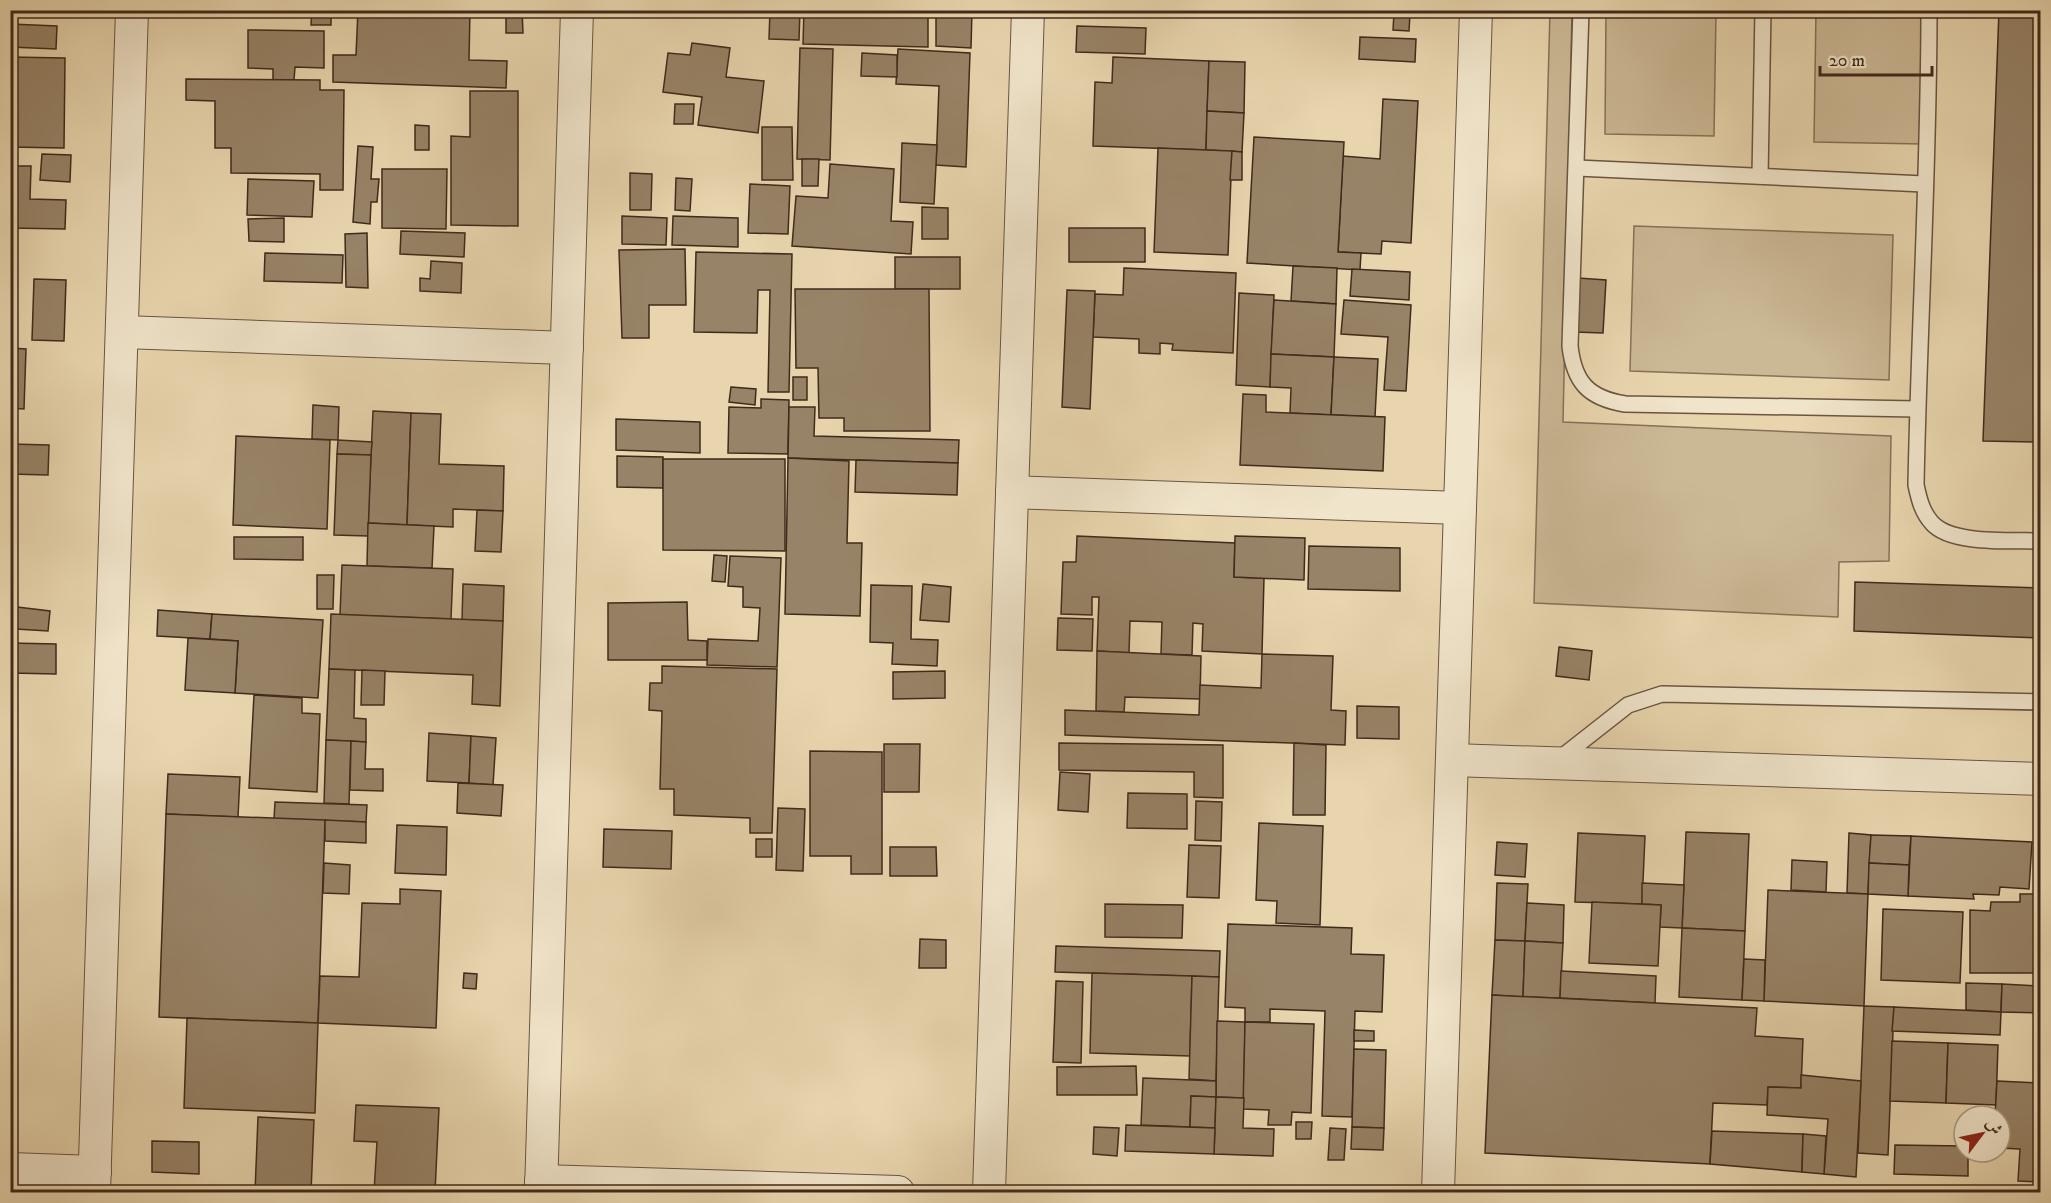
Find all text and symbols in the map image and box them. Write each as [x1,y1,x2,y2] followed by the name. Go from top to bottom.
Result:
[1820,39,1932,77] scale bar
[1829,50,1865,72] text: 20 m
[1952,1104,2012,1164] north arrow
[1981,1115,2007,1139] text: ش

